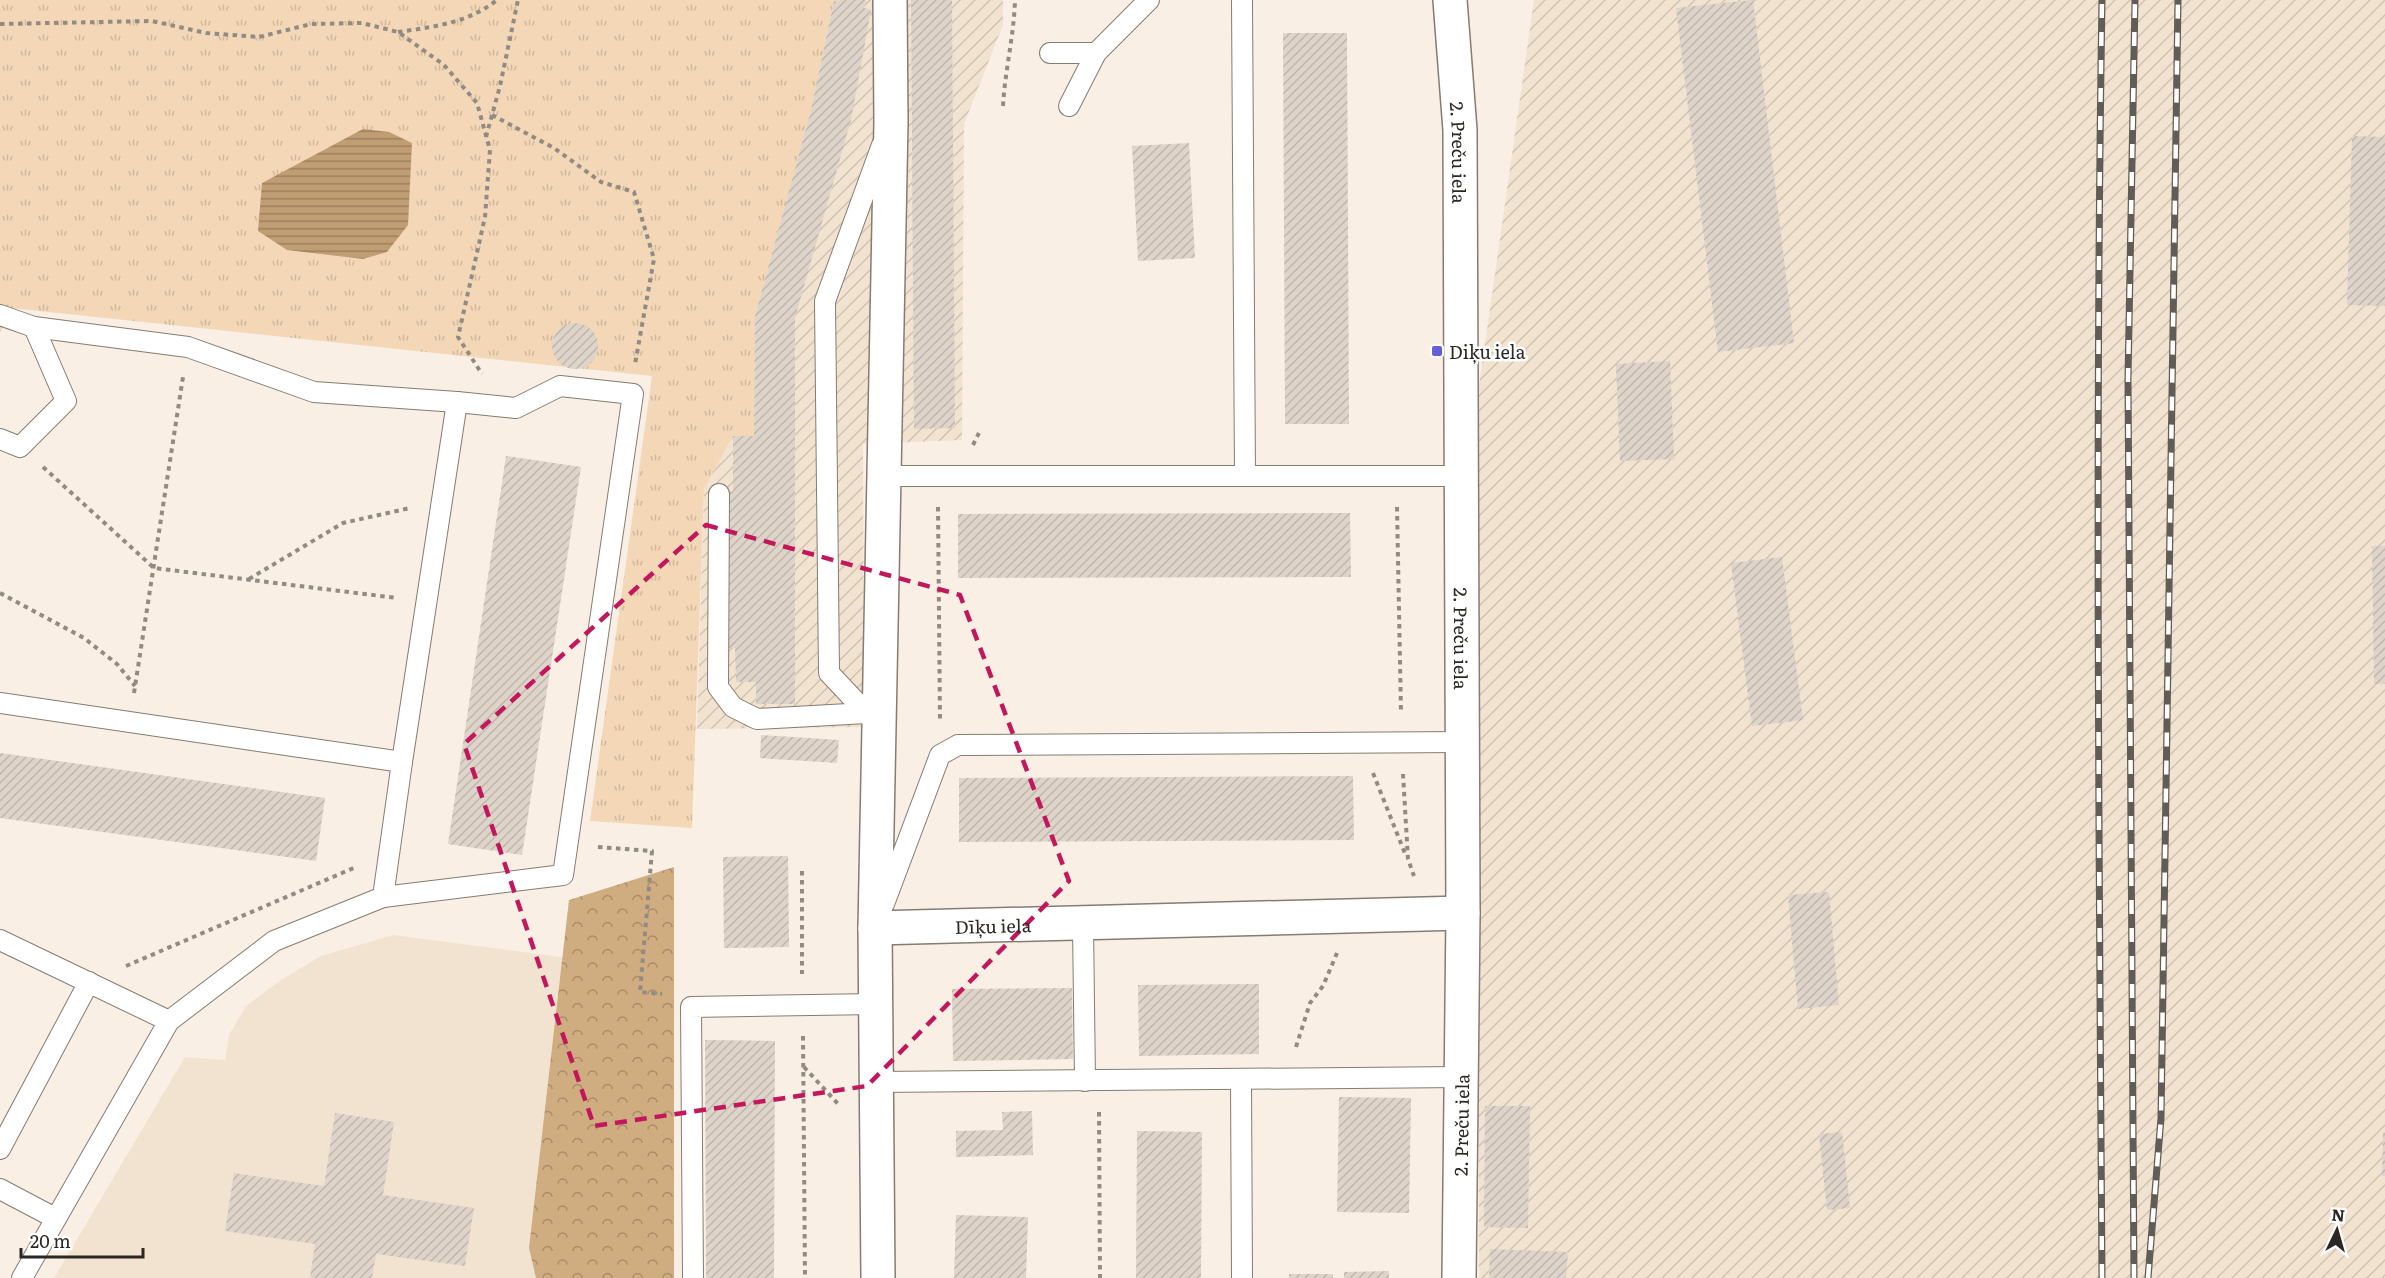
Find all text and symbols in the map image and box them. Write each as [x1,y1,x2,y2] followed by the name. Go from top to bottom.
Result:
[1444,101,1474,204] street label: 2. Preču iela
[1449,338,1526,365] place label: Diķu iela
[1430,344,1444,358] marker: Diķu iela
[1448,588,1476,690] street label: 2. Preču iela
[954,911,1032,939] street label: Dīķu iela
[1447,1073,1475,1176] street label: 2. Preču iela
[2307,1200,2367,1260] north arrow
[2331,1202,2346,1227] text: N
[21,1221,142,1259] scale bar
[30,1227,71,1254] text: 20 m

